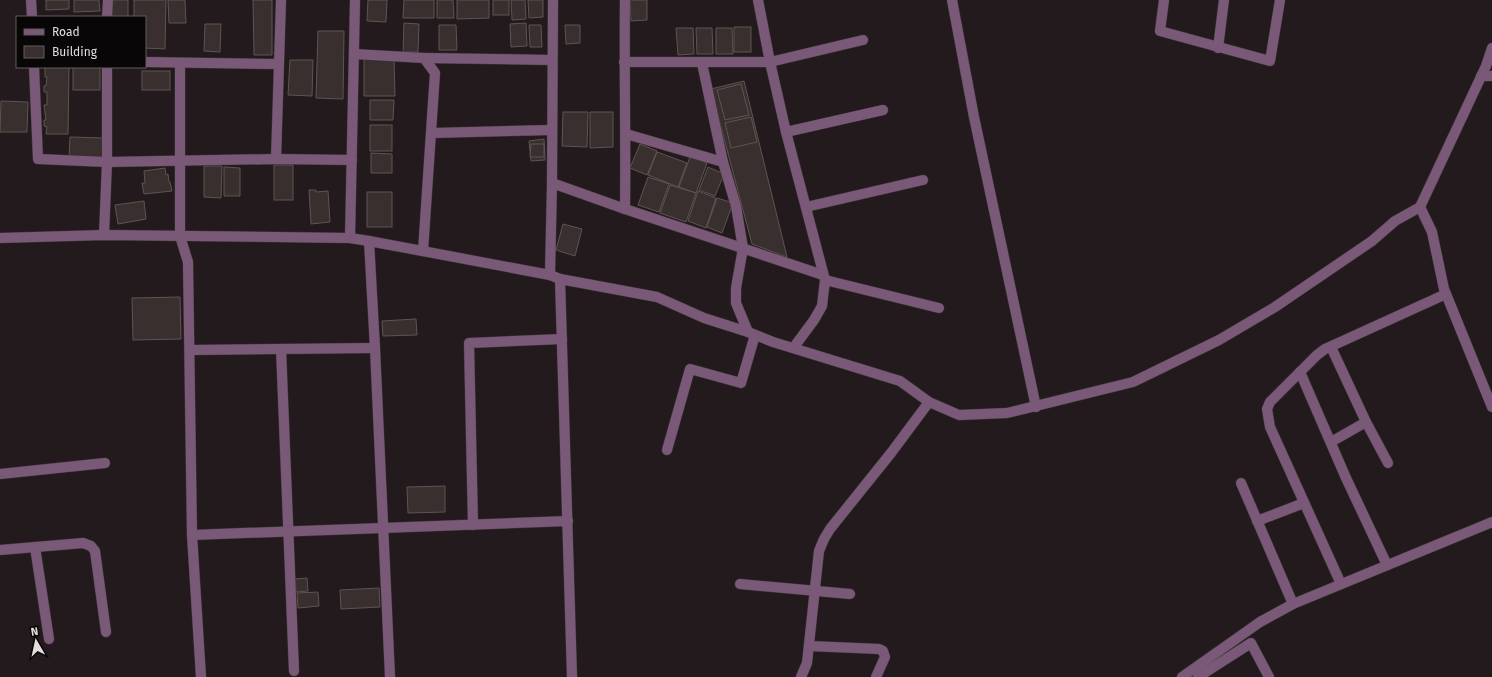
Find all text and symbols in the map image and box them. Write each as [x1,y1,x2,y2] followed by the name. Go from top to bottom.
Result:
[16,16,146,68] legend
[52,25,80,39] text: Road
[52,45,98,59] text: Building
[16,621,56,661] north arrow
[30,625,39,639] text: N

